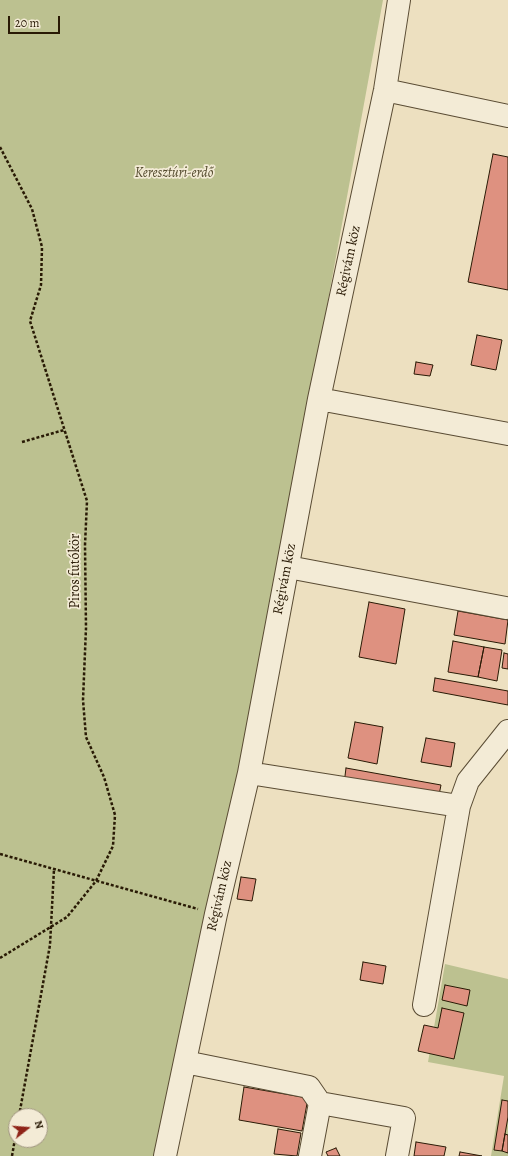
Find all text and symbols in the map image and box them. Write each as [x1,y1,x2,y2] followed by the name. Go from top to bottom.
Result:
[10,8,62,34] scale bar
[15,15,39,31] text: 20 m
[135,166,213,182] park label: Keresztúri-erdő
[333,224,365,298] street label: Régivám köz
[68,534,84,608] street label: Piros futókör
[270,542,300,616] street label: Régivám köz
[204,859,236,933] street label: Régivám köz
[8,1108,48,1148] north arrow
[31,1119,47,1131] text: N

